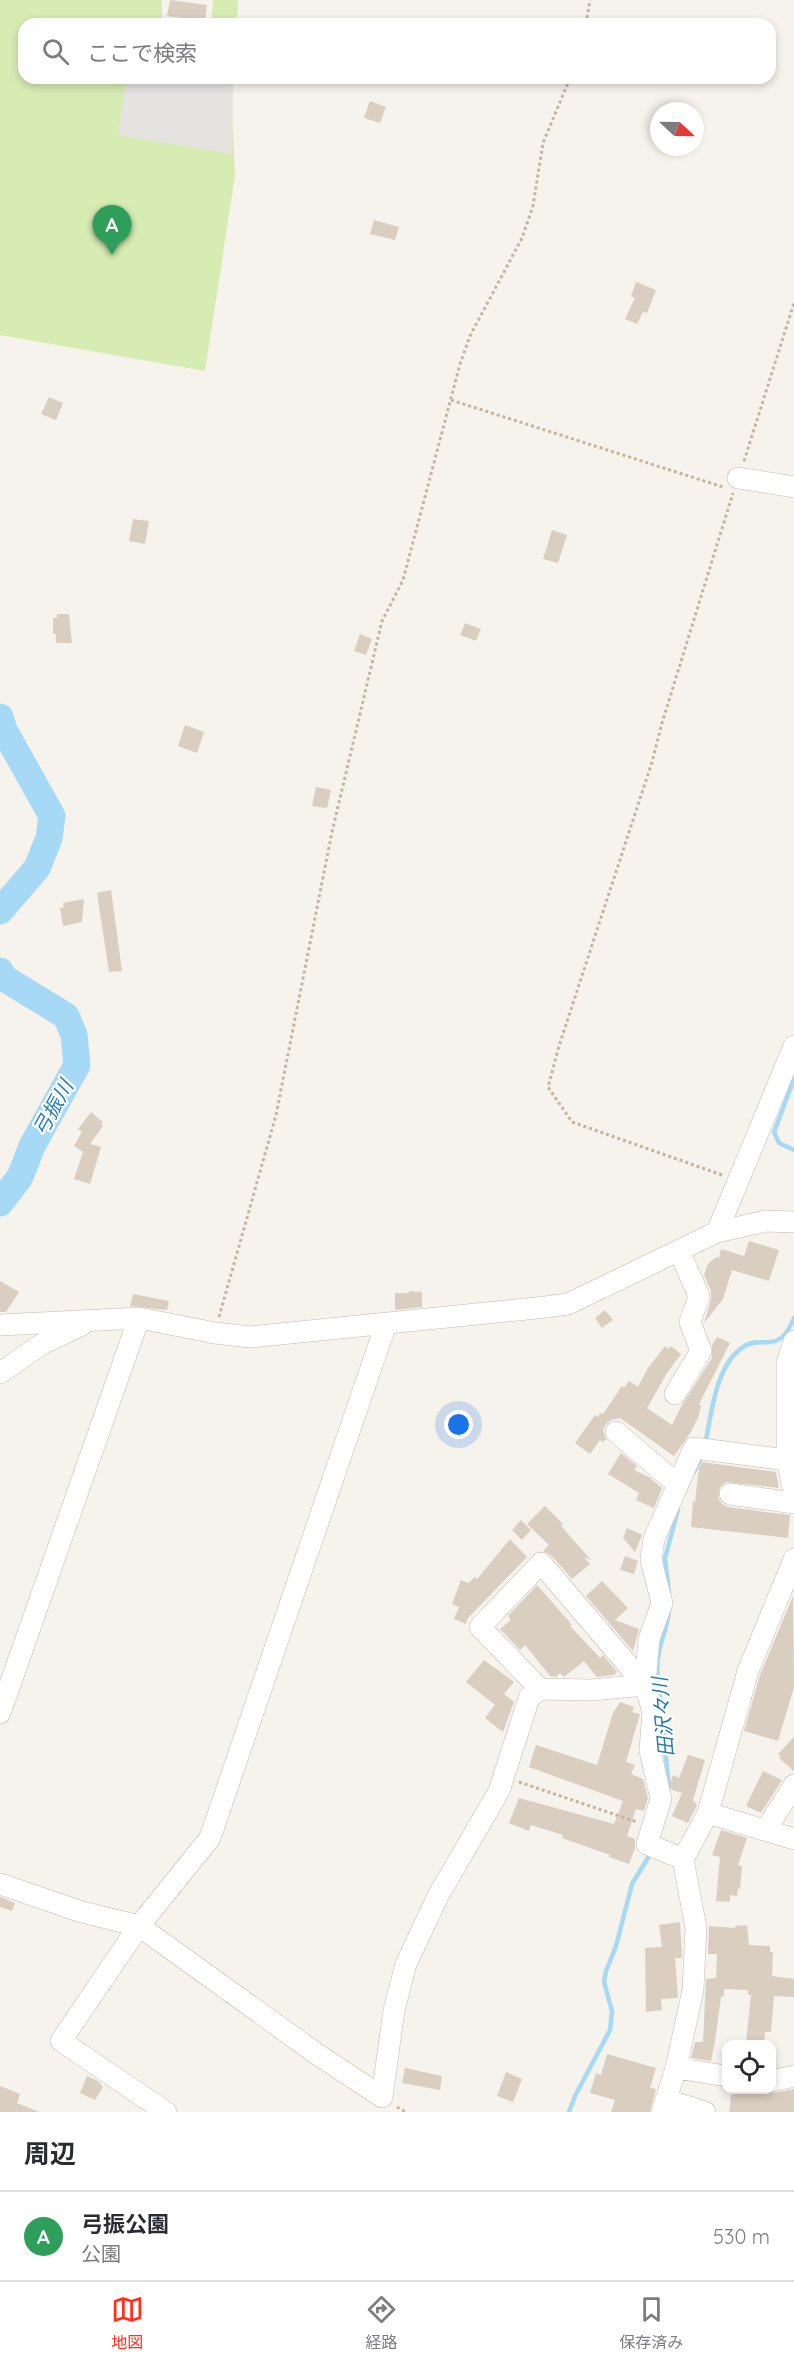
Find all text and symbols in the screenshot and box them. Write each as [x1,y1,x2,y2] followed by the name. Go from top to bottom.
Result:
[18,18,776,84] search box
[39,35,72,68] icon: search
[87,39,197,67] text: ここで検索
[650,102,704,156] north arrow
[92,206,132,255] pin: A
[27,1074,79,1140] water label: 弓振川
[444,1410,473,1439] your location
[646,1674,678,1758] water label: 田沢々川
[722,2040,776,2094] map controls
[722,2040,776,2094] button: locate
[24,2137,76,2170] text: 周辺
[81,2210,169,2238] text: 弓振公園
[37,2224,50,2249] text: A
[713,2224,770,2249] text: 530 m
[81,2241,121,2266] text: 公園
[111,2293,144,2353] tab: 地図
[365,2293,398,2353] tab: 経路
[619,2293,683,2353] tab: 保存済み

